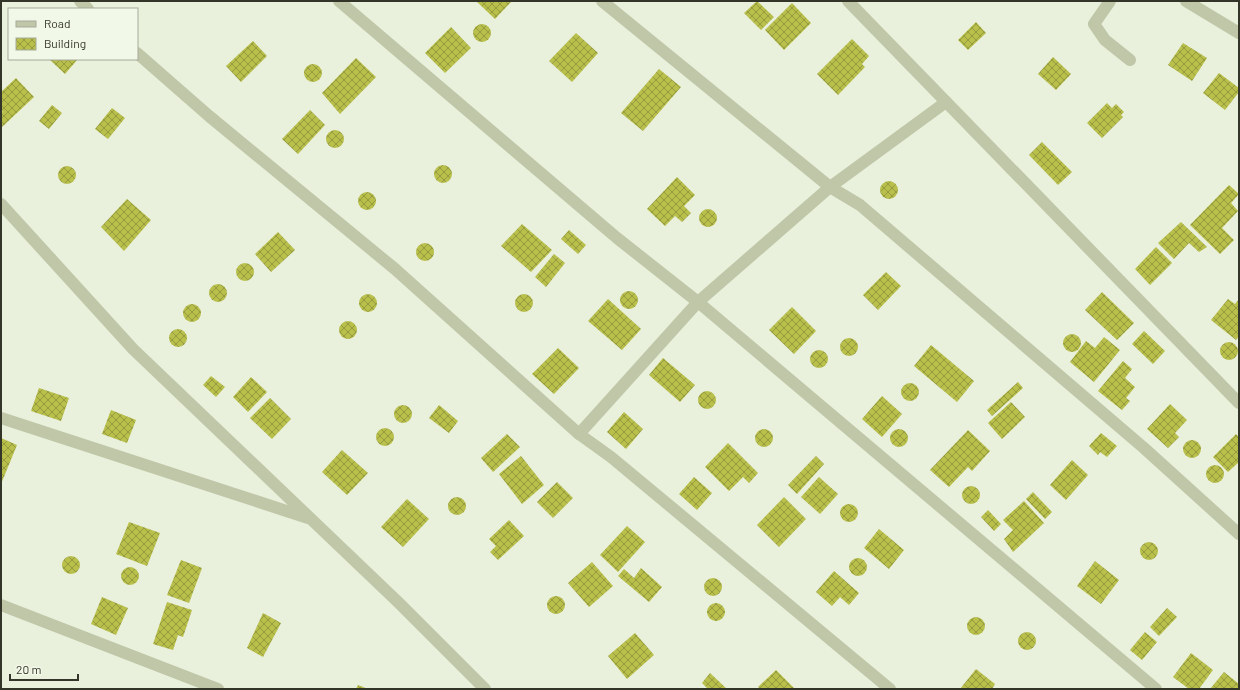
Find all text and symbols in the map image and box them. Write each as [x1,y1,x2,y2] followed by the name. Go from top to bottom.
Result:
[8,8,138,60] legend
[44,16,71,30] text: Road
[44,36,86,50] text: Building
[10,656,78,682] scale bar
[16,662,42,676] text: 20 m

